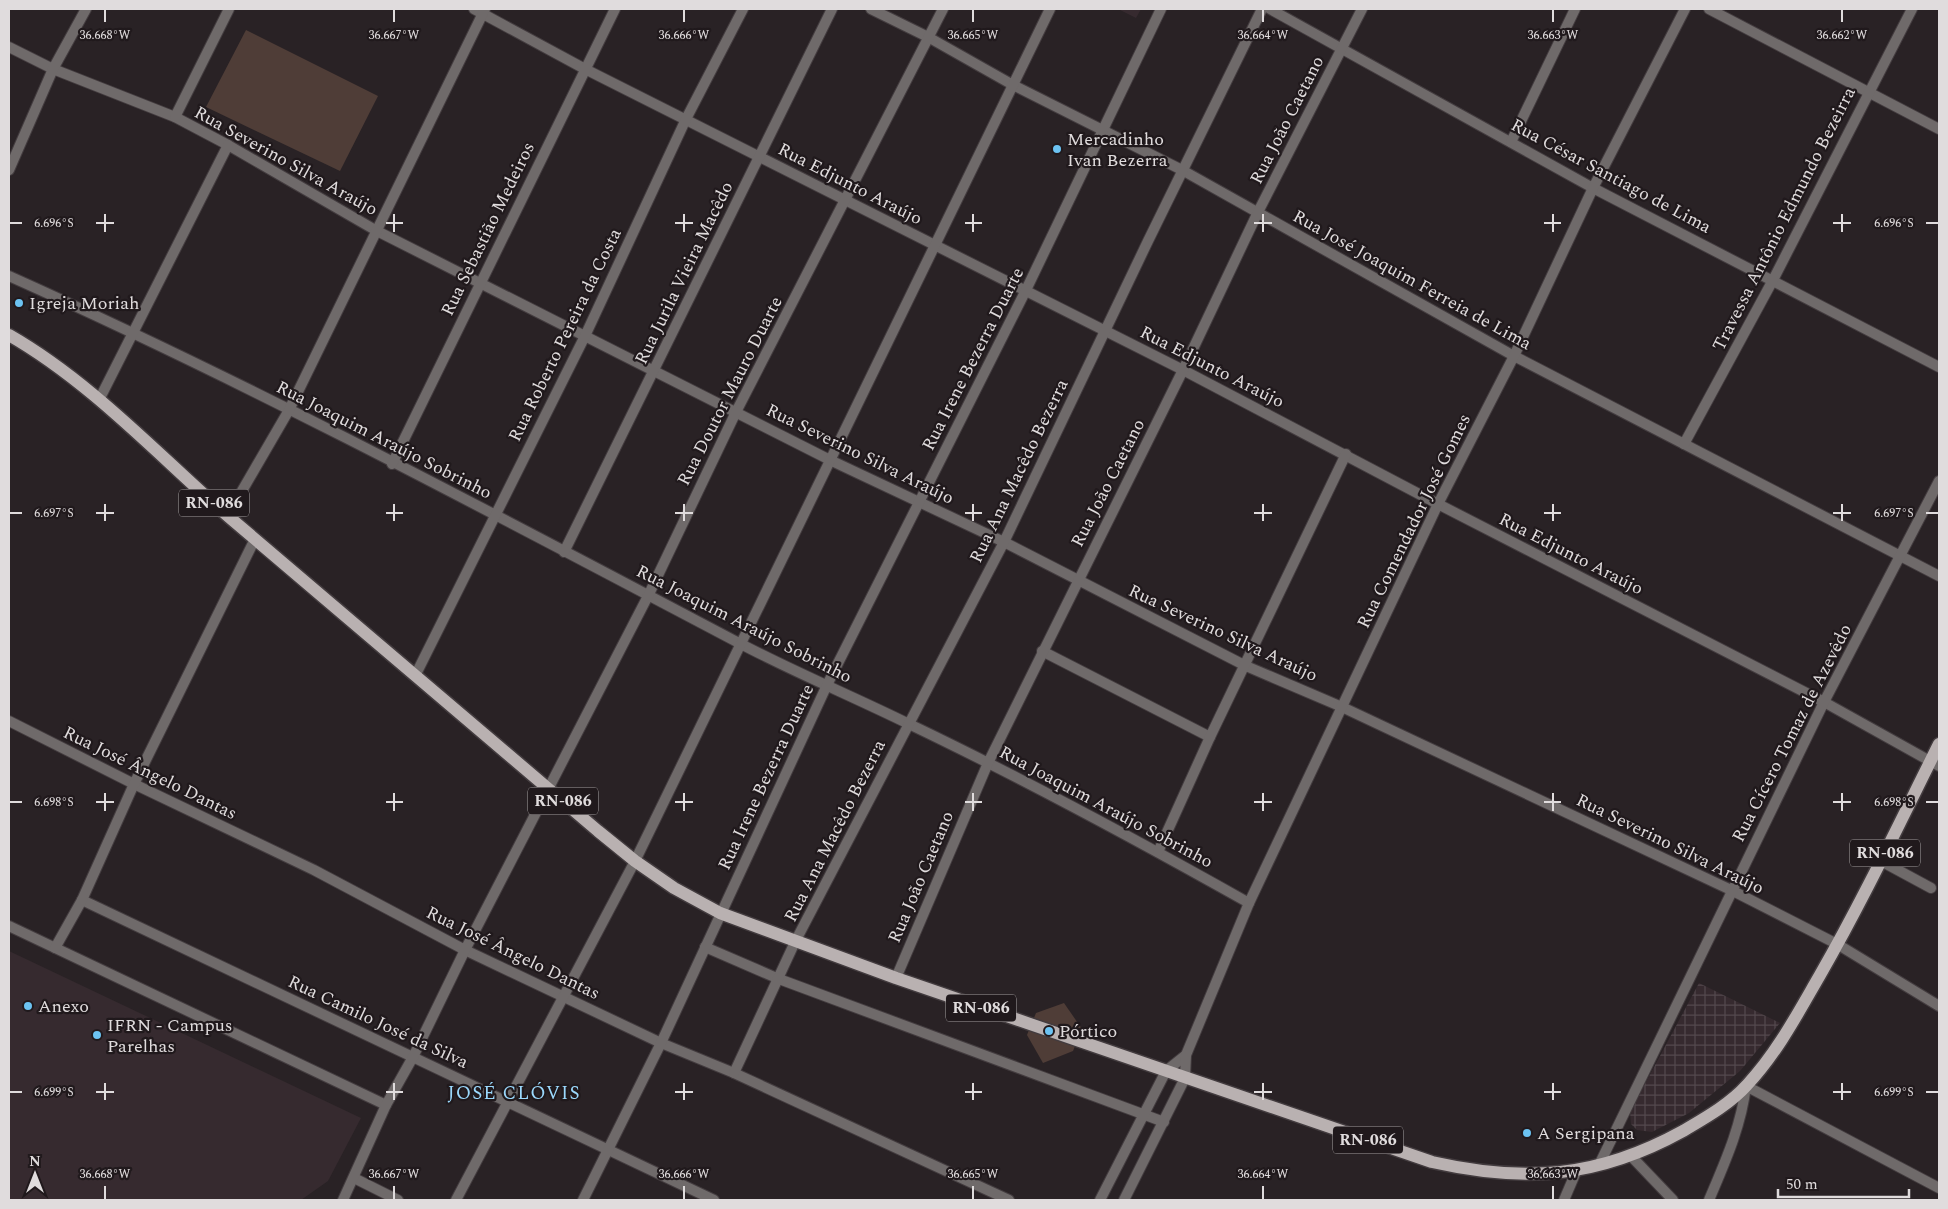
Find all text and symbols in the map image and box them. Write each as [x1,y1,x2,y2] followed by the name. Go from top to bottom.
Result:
[80,26,131,45] text: 36.668°W
[369,26,420,45] text: 36.667°W
[659,26,710,45] text: 36.666°W
[948,26,999,45] text: 36.665°W
[1238,26,1289,45] text: 36.664°W
[1528,26,1579,45] text: 36.663°W
[1817,26,1868,45] text: 36.662°W
[1243,51,1331,189] street label: Rua João Caetano
[1705,82,1863,356] street label: Travessa Antônio Edmundo Bezeirra
[189,99,383,223] street label: Rua Severino Silva Araújo
[1506,112,1716,240] street label: Rua César Santiago de Lima
[1067,126,1168,174] place label: Mercadinho Ivan Bezerra
[773,136,927,232] street label: Rua Edjunto Araújo
[434,137,542,321] street label: Rua Sebastião Medeiros
[1051,143,1063,155] marker: Mercadinho Ivan Bezerra
[628,177,740,369] street label: Rua Jurila Vieira Macêdo
[1288,203,1536,357] street label: Rua José Joaquim Ferreia de Lima
[34,214,74,233] text: 6.696°S
[1874,214,1914,233] text: 6.696°S
[502,224,629,446] street label: Rua Roberto Pereira da Costa
[915,263,1031,455] street label: Rua Irene Bezerra Duarte
[29,290,139,317] place label: Igreja Moriah
[670,292,790,490] street label: Rua Doutor Mauro Duarte
[13,297,25,309] marker: Igreja Moriah
[1135,319,1289,415] street label: Rua Edjunto Araújo
[271,374,497,506] street label: Rua Joaquim Araújo Sobrinho
[963,374,1075,567] street label: Rua Ana Macêdo Bezerra
[761,397,959,511] street label: Rua Severino Silva Araújo
[1350,409,1478,633] street label: Rua Comendador José Gomes
[1064,414,1152,552] street label: Rua João Caetano
[179,489,249,516] road number: RN-086
[34,504,74,523] text: 6.697°S
[1874,504,1914,523] text: 6.697°S
[1494,506,1648,602] street label: Rua Edjunto Araújo
[631,558,857,690] street label: Rua Joaquim Araújo Sobrinho
[1124,577,1322,689] street label: Rua Severino Silva Araújo
[1725,619,1859,847] street label: Rua Cícero Tomaz de Azevêdo
[711,679,821,875] street label: Rua Irene Bezerra Duarte
[58,719,242,827] street label: Rua José Ângelo Dantas
[777,735,893,927] street label: Rua Ana Macêdo Bezerra
[994,739,1218,875] street label: Rua Joaquim Araújo Sobrinho
[1571,787,1769,901] street label: Rua Severino Silva Araújo
[528,788,598,814] road number: RN-086
[34,793,74,812] text: 6.698°S
[1874,793,1914,812] text: 6.698°S
[881,807,961,947] street label: Rua João Caetano
[1850,840,1920,866] road number: RN-086
[421,899,605,1007] street label: Rua José Ângelo Dantas
[283,968,473,1076] street label: Rua Camilo José da Silva
[38,993,89,1020] place label: Anexo
[946,994,1016,1021] road number: RN-086
[22,1000,34,1012] marker: Anexo
[107,1012,233,1060] place label: IFRN - Campus Parelhas
[1059,1018,1117,1045] place label: Pórtico
[1043,1025,1055,1037] marker: Pórtico
[91,1029,103,1041] marker: IFRN - Campus Parelhas
[447,1079,581,1108] district label: JOSÉ CLÓVIS
[34,1083,74,1102] text: 6.699°S
[1874,1083,1914,1102] text: 6.699°S
[1537,1120,1635,1147] place label: A Sergipana
[1333,1126,1403,1154] road number: RN-086
[1521,1127,1533,1139] marker: A Sergipana
[10,1149,60,1199] north arrow
[29,1151,41,1172] text: N
[80,1165,131,1184] text: 36.668°W
[369,1165,420,1184] text: 36.667°W
[659,1165,710,1184] text: 36.666°W
[948,1165,999,1184] text: 36.665°W
[1238,1165,1289,1184] text: 36.664°W
[1528,1165,1579,1184] text: 36.663°W
[1778,1166,1909,1198] scale bar
[1786,1173,1818,1196] text: 50 m

